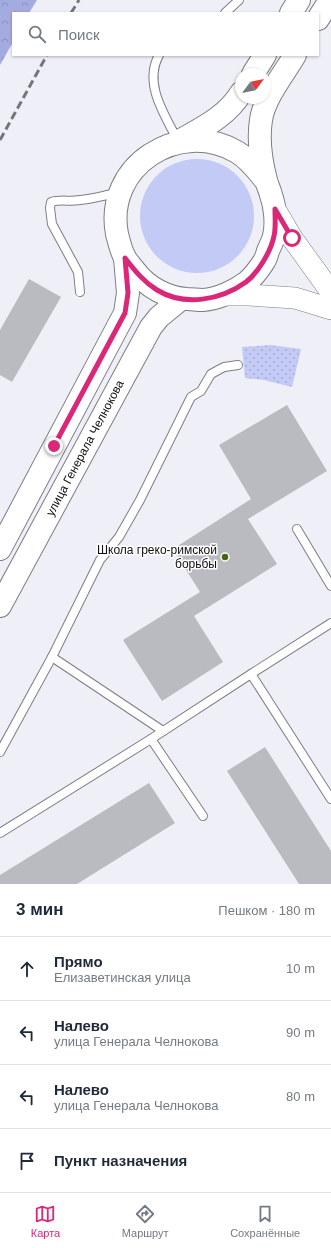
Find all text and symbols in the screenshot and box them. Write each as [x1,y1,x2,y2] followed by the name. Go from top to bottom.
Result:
[12,12,319,56] search box
[26,23,48,45] icon: search
[58,26,100,43] text: Поиск
[235,68,271,104] north arrow
[283,229,301,247] route start
[43,377,127,518] street label: улица Генерала Челнокова
[45,437,63,455] route end
[97,543,217,571] place label: Школа греко-римской борьбы
[220,552,230,562] marker: Школа греко-римской борьбы
[16,900,63,919] text: 3 мин
[218,903,315,918] text: Пешком · 180 m
[54,953,103,970] text: Прямо
[16,958,38,980] icon: ahead
[286,961,315,976] text: 10 m
[54,970,191,985] text: Елизаветинская улица
[54,1017,109,1034] text: Налево
[16,1022,38,1044] icon: left
[286,1025,315,1040] text: 90 m
[54,1034,219,1049] text: улица Генерала Челнокова
[54,1081,109,1098] text: Налево
[16,1086,38,1108] icon: left
[286,1089,315,1104] text: 80 m
[54,1098,219,1113] text: улица Генерала Челнокова
[16,1150,38,1172] icon: arrive
[54,1152,187,1169] text: Пункт назначения
[31,1203,60,1239] tab: Карта
[122,1203,169,1239] tab: Маршрут
[230,1203,300,1239] tab: Сохранённые

